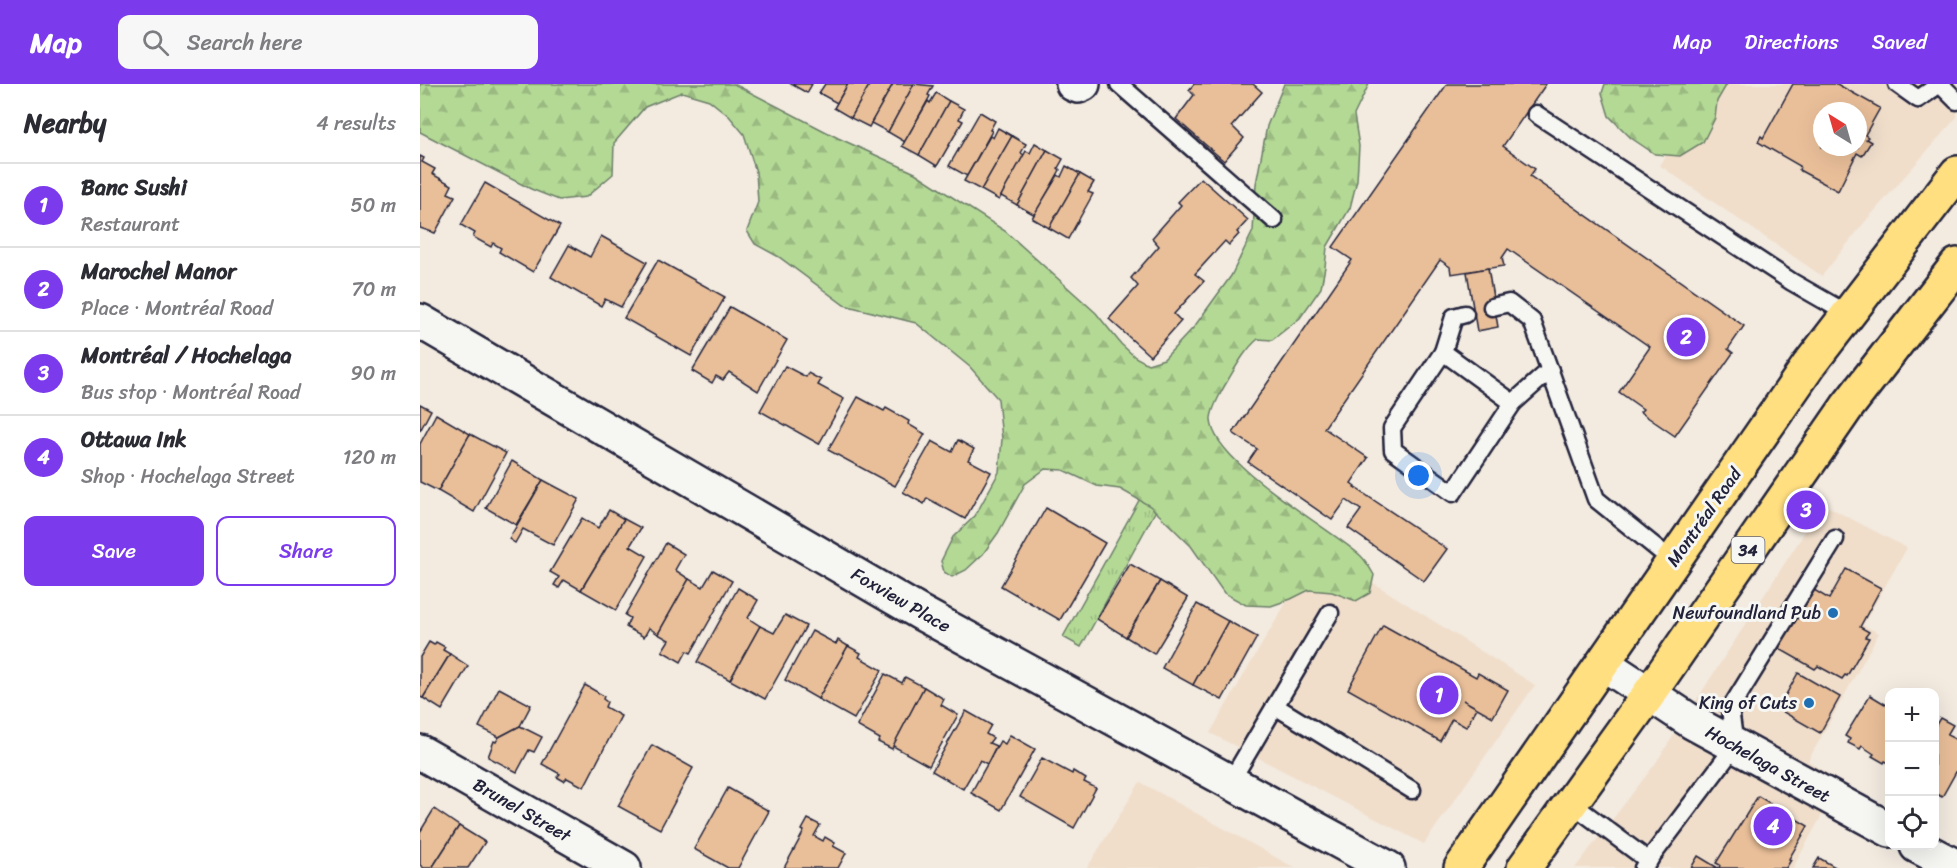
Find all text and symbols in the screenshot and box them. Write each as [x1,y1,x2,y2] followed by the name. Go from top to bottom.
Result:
[118,15,538,69] search box
[30,18,82,67] text: Map
[187,23,303,62] text: Search here
[1673,23,1711,61] text: Map
[1744,23,1839,61] text: Directions
[1872,23,1927,61] text: Saved
[139,26,172,59] icon: search
[24,100,106,146] text: Nearby
[1813,102,1867,156] north arrow
[316,106,396,141] text: 4 results
[81,168,187,207] text: Banc Sushi
[39,188,48,223] text: 1
[351,188,396,223] text: 50 m
[81,207,180,242] text: Restaurant
[81,252,236,291] text: Marochel Manor
[38,272,49,307] text: 2
[351,272,396,307] text: 70 m
[81,291,273,326] text: Place · Montréal Road
[1666,314,1706,360] pin: 2
[81,336,292,375] text: Montréal / Hochelaga
[38,356,49,391] text: 3
[351,356,396,391] text: 90 m
[81,375,301,410] text: Bus stop · Montréal Road
[81,420,187,459] text: Ottawa Ink
[37,440,50,475] text: 4
[343,440,396,475] text: 120 m
[81,459,295,494] text: Shop · Hochelaga Street
[1658,459,1751,573] street label: Montréal Road
[1404,461,1433,490] your location
[1786,488,1826,532] pin: 3
[24,516,204,586] button: Save
[216,516,396,586] button: Share
[1732,537,1764,563] road number: 34
[845,558,957,642] street label: Foxview Place
[1673,597,1821,629] place label: Newfoundland Pub
[1826,606,1840,620] marker: Newfoundland Pub
[1420,672,1458,718] pin: 1
[1699,687,1798,719] place label: King of Cuts
[1885,688,1939,850] map controls
[1885,688,1939,742] button: +
[1802,696,1816,710] marker: King of Cuts
[1700,716,1837,812] street label: Hochelaga Street
[1885,742,1939,796] button: −
[467,769,578,851] street label: Brunel Street
[1885,796,1939,850] button: locate
[1754,804,1792,848] pin: 4

